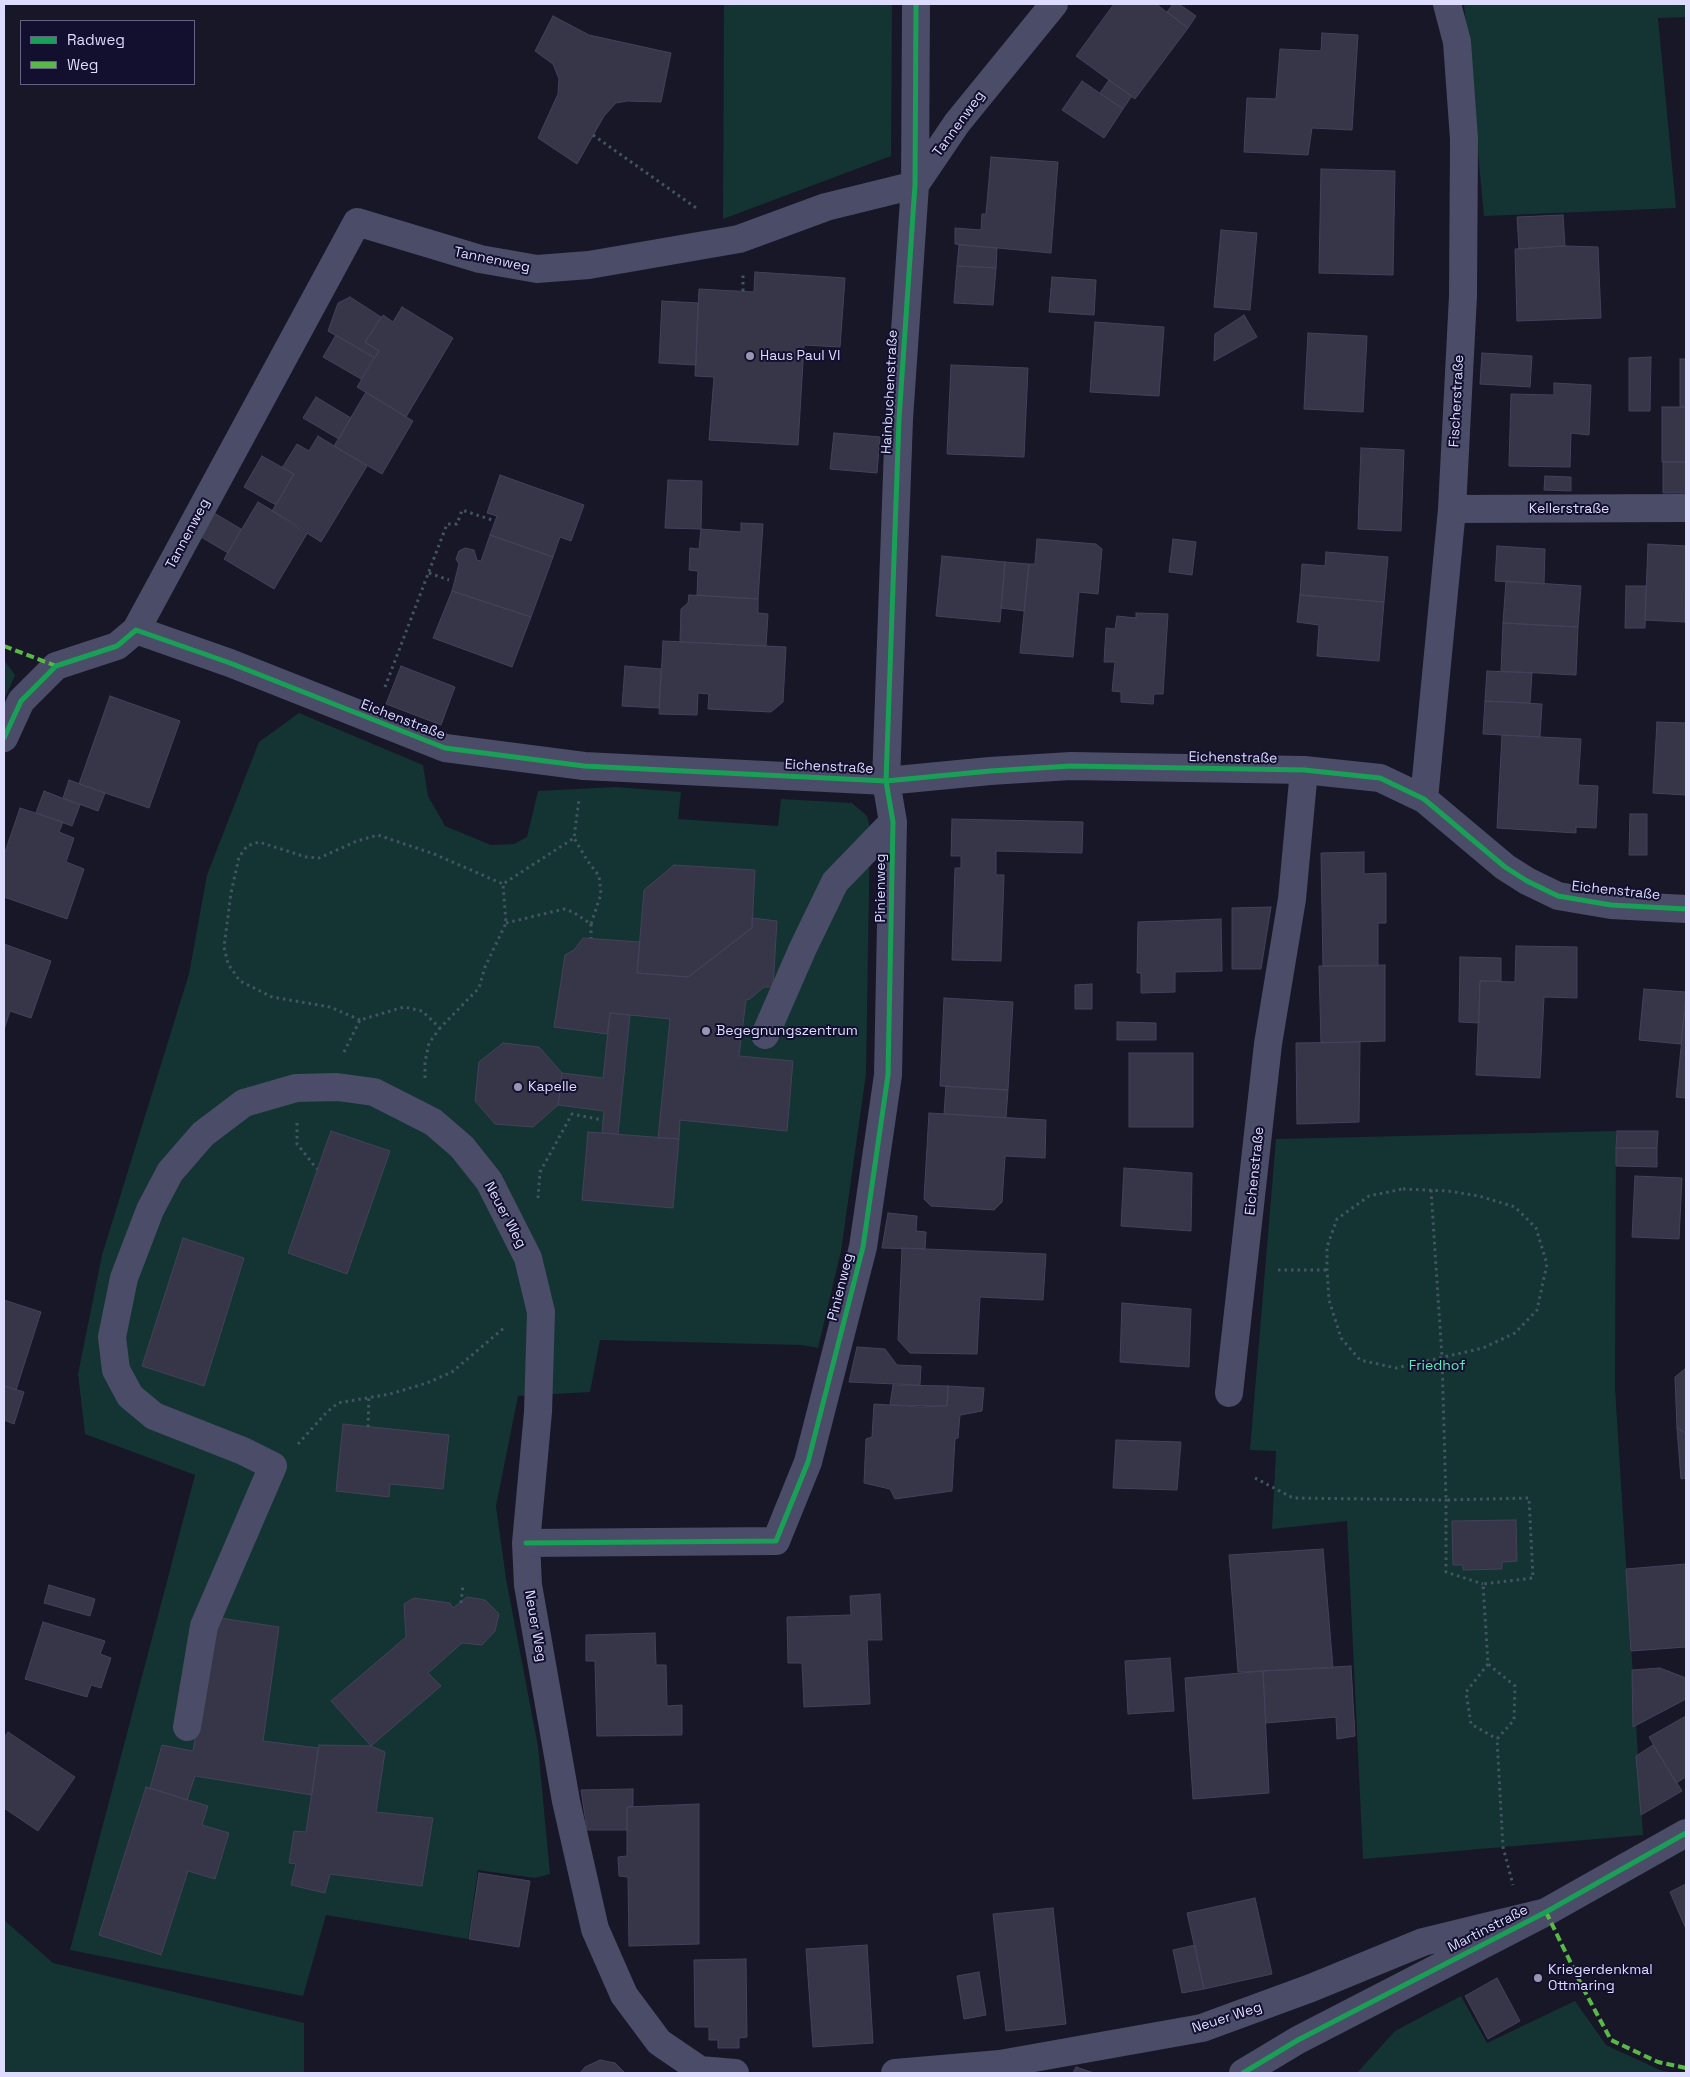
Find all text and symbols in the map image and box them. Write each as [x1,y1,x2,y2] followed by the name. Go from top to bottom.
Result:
[20,20,195,85] legend
[67,30,125,49] text: Radweg
[67,55,98,74] text: Weg
[929,88,989,160] street label: Tannenweg
[452,244,532,276] street label: Tannenweg
[878,329,902,455] street label: Hainbuchenstraße
[760,348,840,364] place label: Haus Paul VI
[744,350,756,362] marker: Haus Paul VI
[1446,354,1468,448] street label: Fischerstraße
[162,496,214,572] street label: Tannenweg
[1529,501,1609,517] street label: Kellerstraße
[358,696,448,744] street label: Eichenstraße
[1188,749,1278,767] street label: Eichenstraße
[784,756,874,778] street label: Eichenstraße
[873,853,889,923] street label: Pinienweg
[1571,878,1661,904] street label: Eichenstraße
[716,1023,858,1039] place label: Begegnungszentrum
[700,1025,712,1037] marker: Begegnungszentrum
[528,1079,577,1095] place label: Kapelle
[512,1081,524,1093] marker: Kapelle
[1242,1126,1268,1216] street label: Eichenstraße
[481,1179,529,1251] street label: Neuer Weg
[825,1251,857,1323] street label: Pinienweg
[1409,1358,1465,1374] park label: Friedhof
[520,1589,550,1663] street label: Neuer Weg
[1445,1902,1531,1956] street label: Martinstraße
[1548,1962,1653,1994] place label: Kriegerdenkmal Ottmaring
[1532,1972,1544,1984] marker: Kriegerdenkmal Ottmaring
[1190,1999,1264,2037] street label: Neuer Weg

